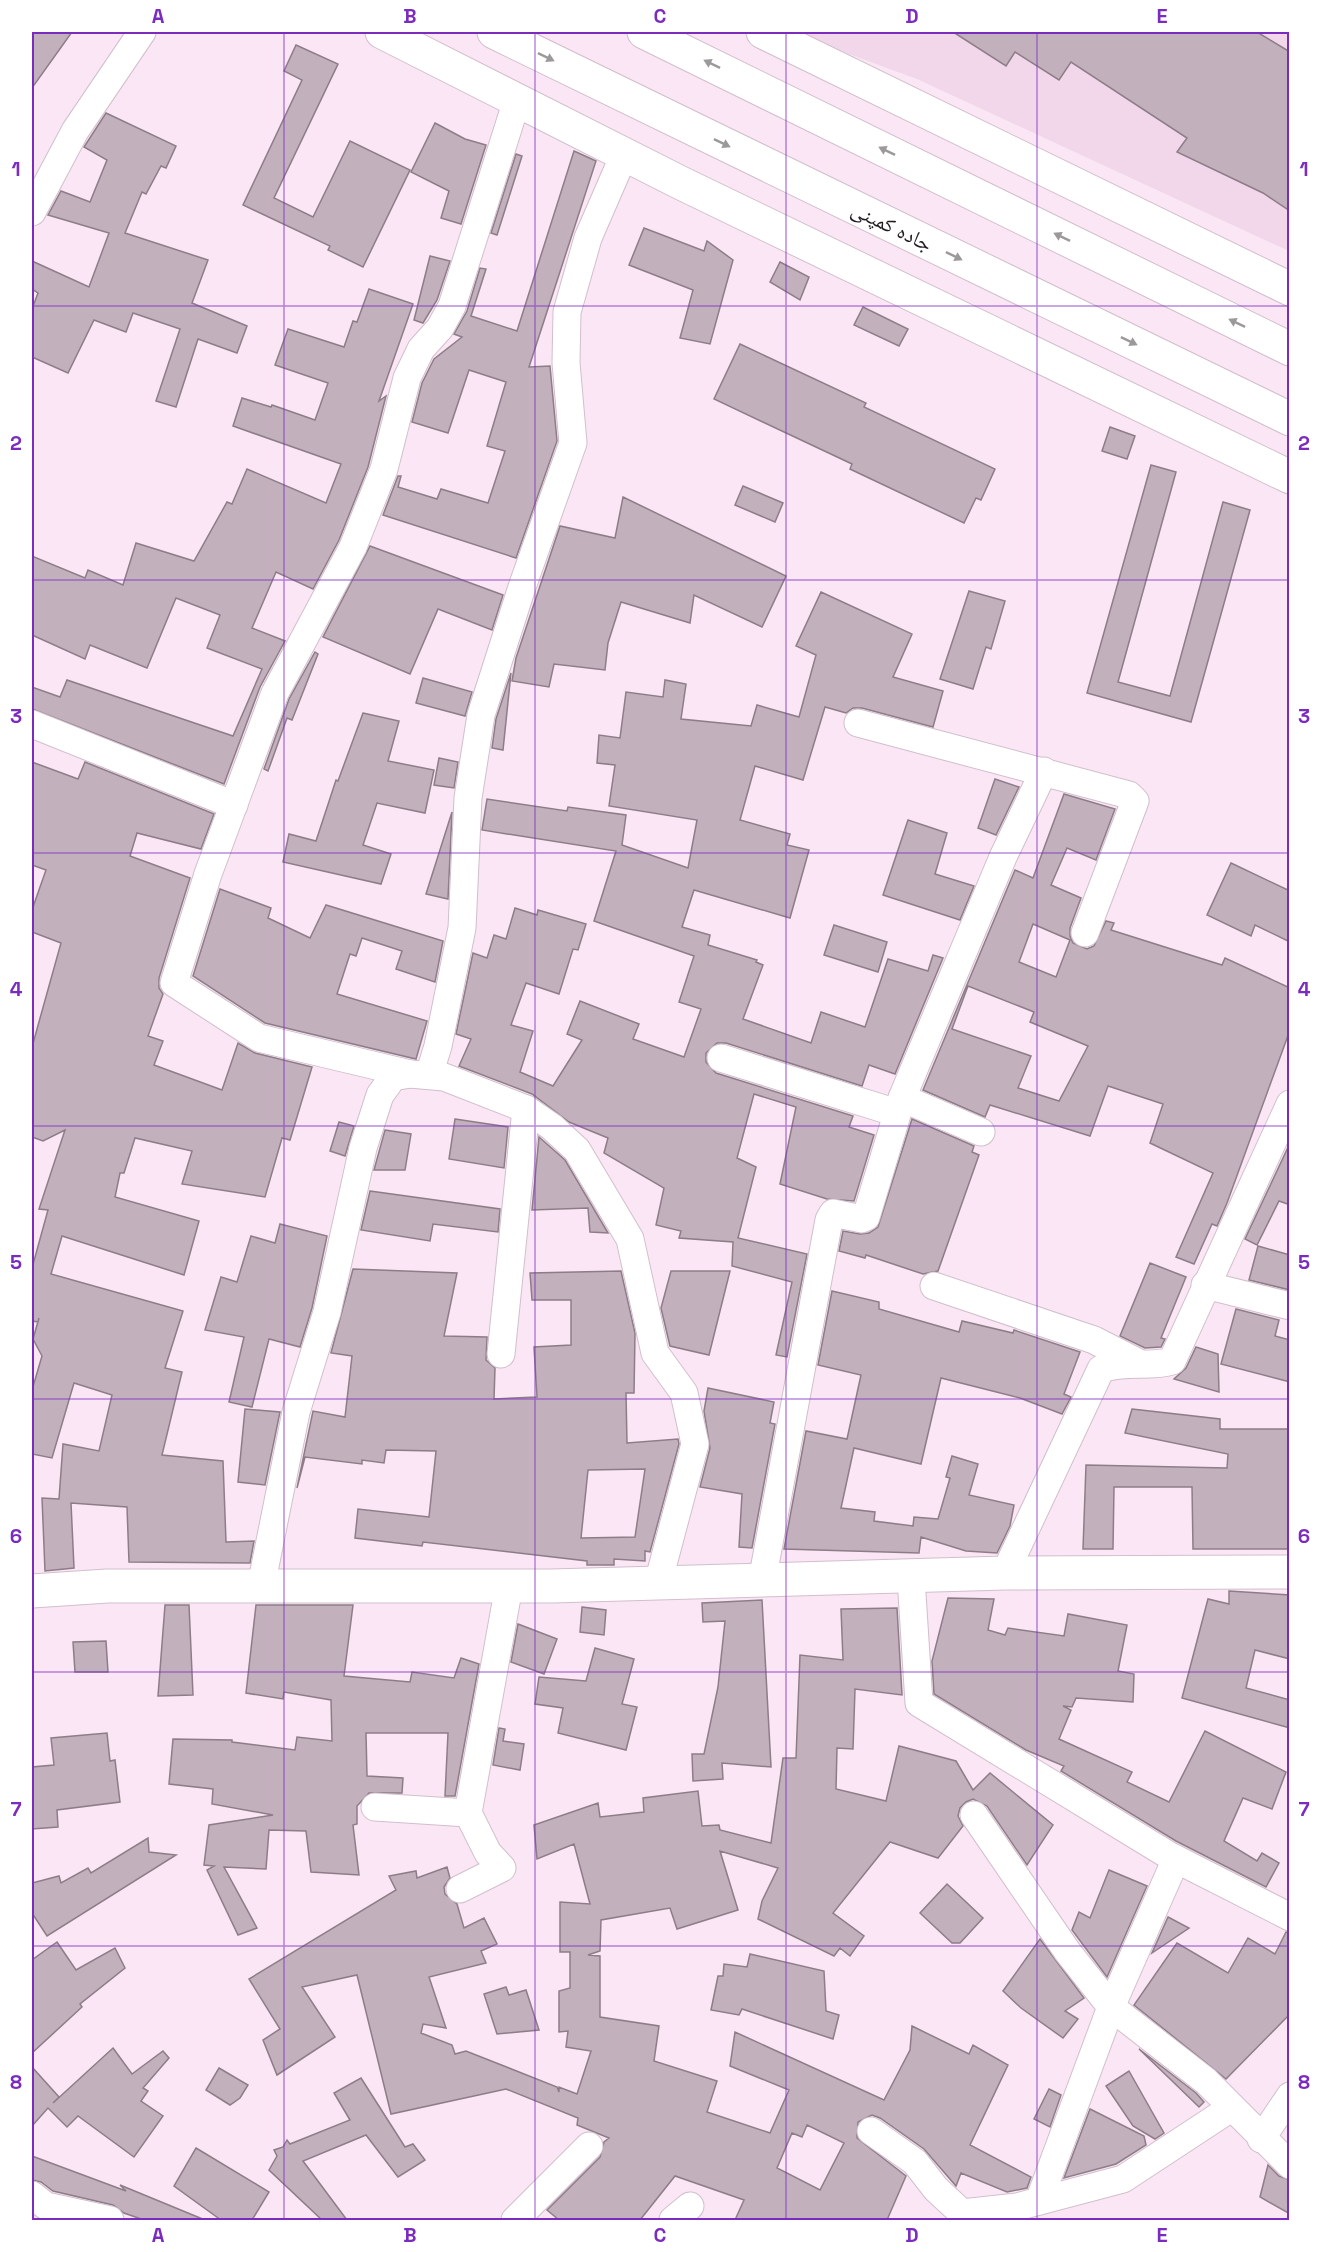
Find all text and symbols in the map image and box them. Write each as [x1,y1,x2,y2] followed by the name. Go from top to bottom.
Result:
[152,3,165,29] text: A
[403,3,417,29] text: B
[654,3,667,29] text: C
[905,3,919,29] text: D
[1156,3,1168,29] text: E
[538,53,555,62] one-way arrow
[704,60,721,69] one-way arrow
[713,138,730,148] one-way arrow
[879,146,896,155] one-way arrow
[11,156,21,182] text: 1
[1299,156,1309,182] text: 1
[847,195,937,257] street label: جاده کمپنی
[1054,232,1071,242] one-way arrow
[945,251,962,260] one-way arrow
[1228,319,1246,329] one-way arrow
[1121,336,1138,346] one-way arrow
[10,430,22,456] text: 2
[1298,430,1310,456] text: 2
[10,703,22,729] text: 3
[1298,703,1310,729] text: 3
[10,976,23,1002] text: 4
[1298,976,1311,1002] text: 4
[10,1249,22,1275] text: 5
[1298,1249,1310,1275] text: 5
[10,1523,22,1549] text: 6
[1298,1523,1310,1549] text: 6
[10,1796,22,1822] text: 7
[1298,1796,1310,1822] text: 7
[10,2069,22,2095] text: 8
[1298,2069,1310,2095] text: 8
[152,2222,165,2248] text: A
[403,2222,417,2248] text: B
[654,2222,667,2248] text: C
[905,2222,919,2248] text: D
[1156,2222,1168,2248] text: E

